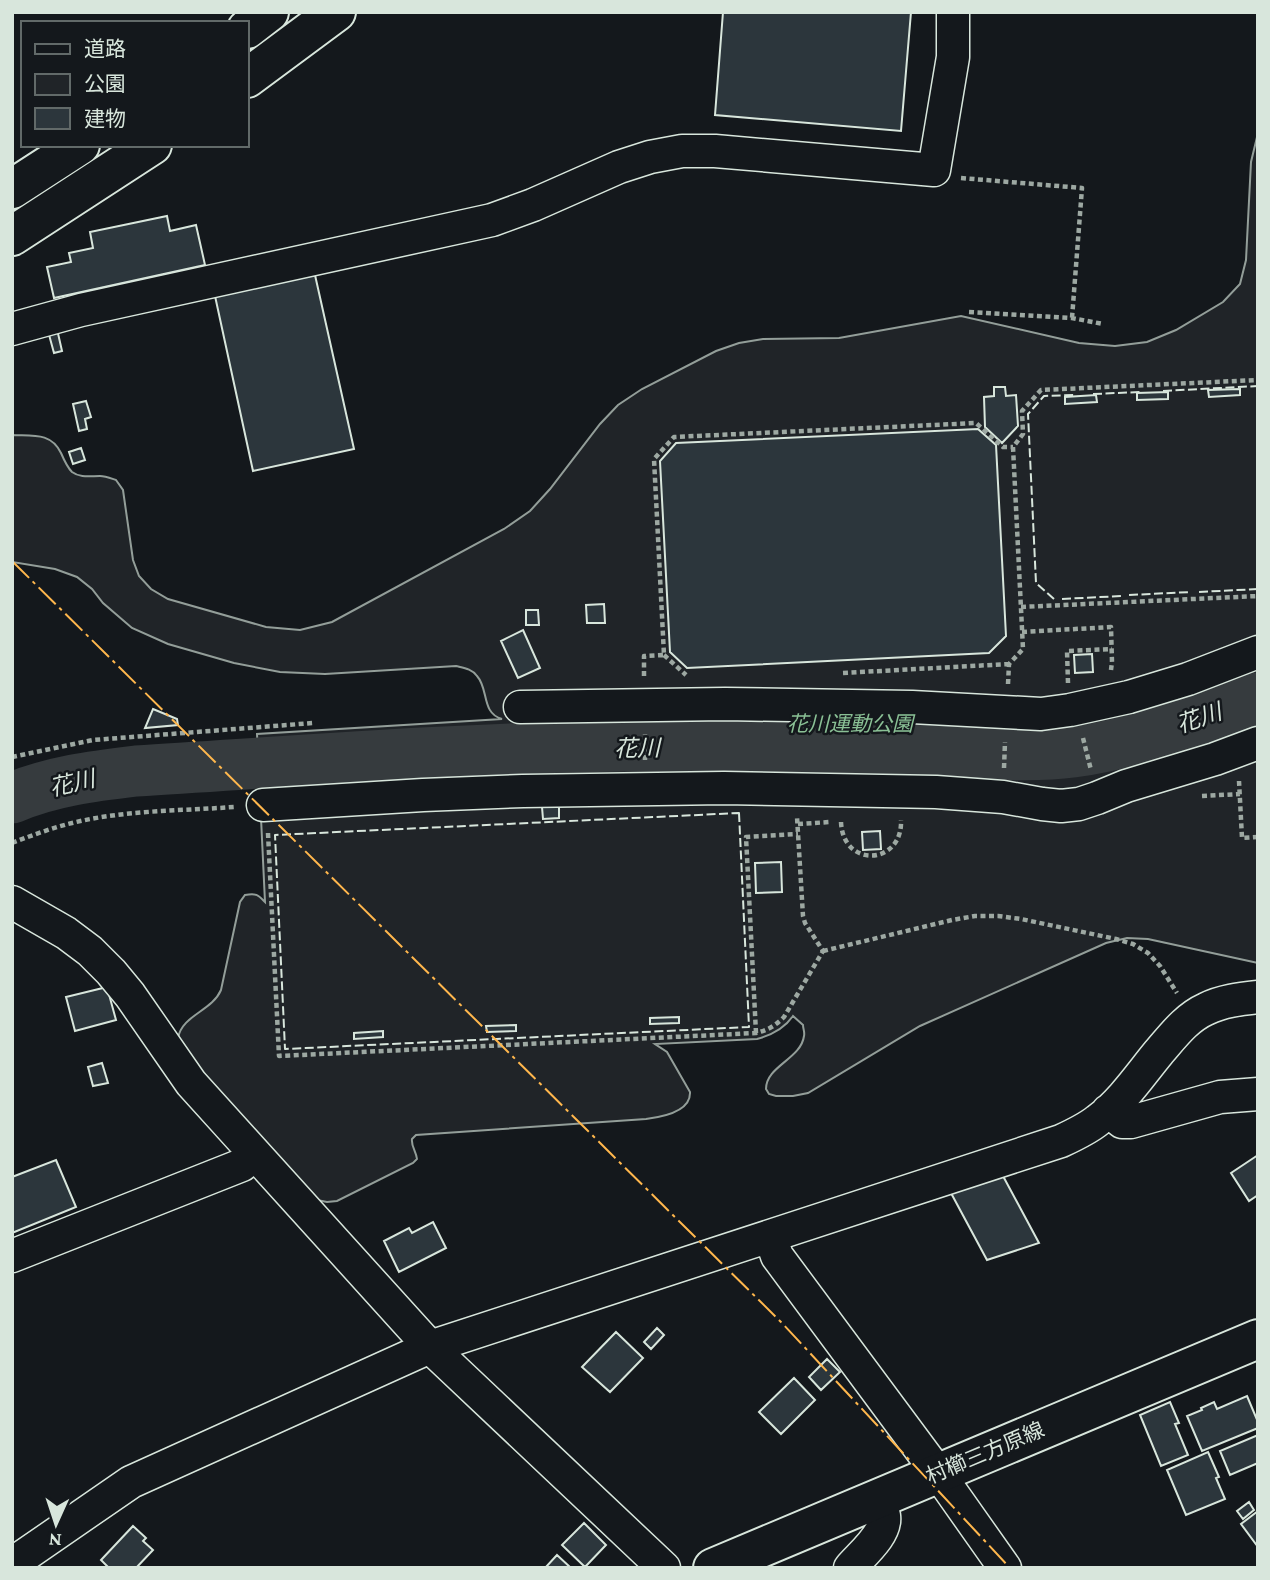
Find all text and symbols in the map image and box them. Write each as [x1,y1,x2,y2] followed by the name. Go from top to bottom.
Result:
[21,21,248,147] legend
[84,37,126,61] text: 道路
[84,72,126,96] text: 公園
[84,107,126,131] text: 建物
[1173,697,1228,738] water label: 花川
[787,712,916,736] park label: 花川運動公園
[614,735,663,761] water label: 花川
[47,764,100,801] water label: 花川
[922,1417,1048,1489] street label: 村櫛三方原線
[21,1489,91,1559] north arrow
[48,1530,62,1551] text: N

